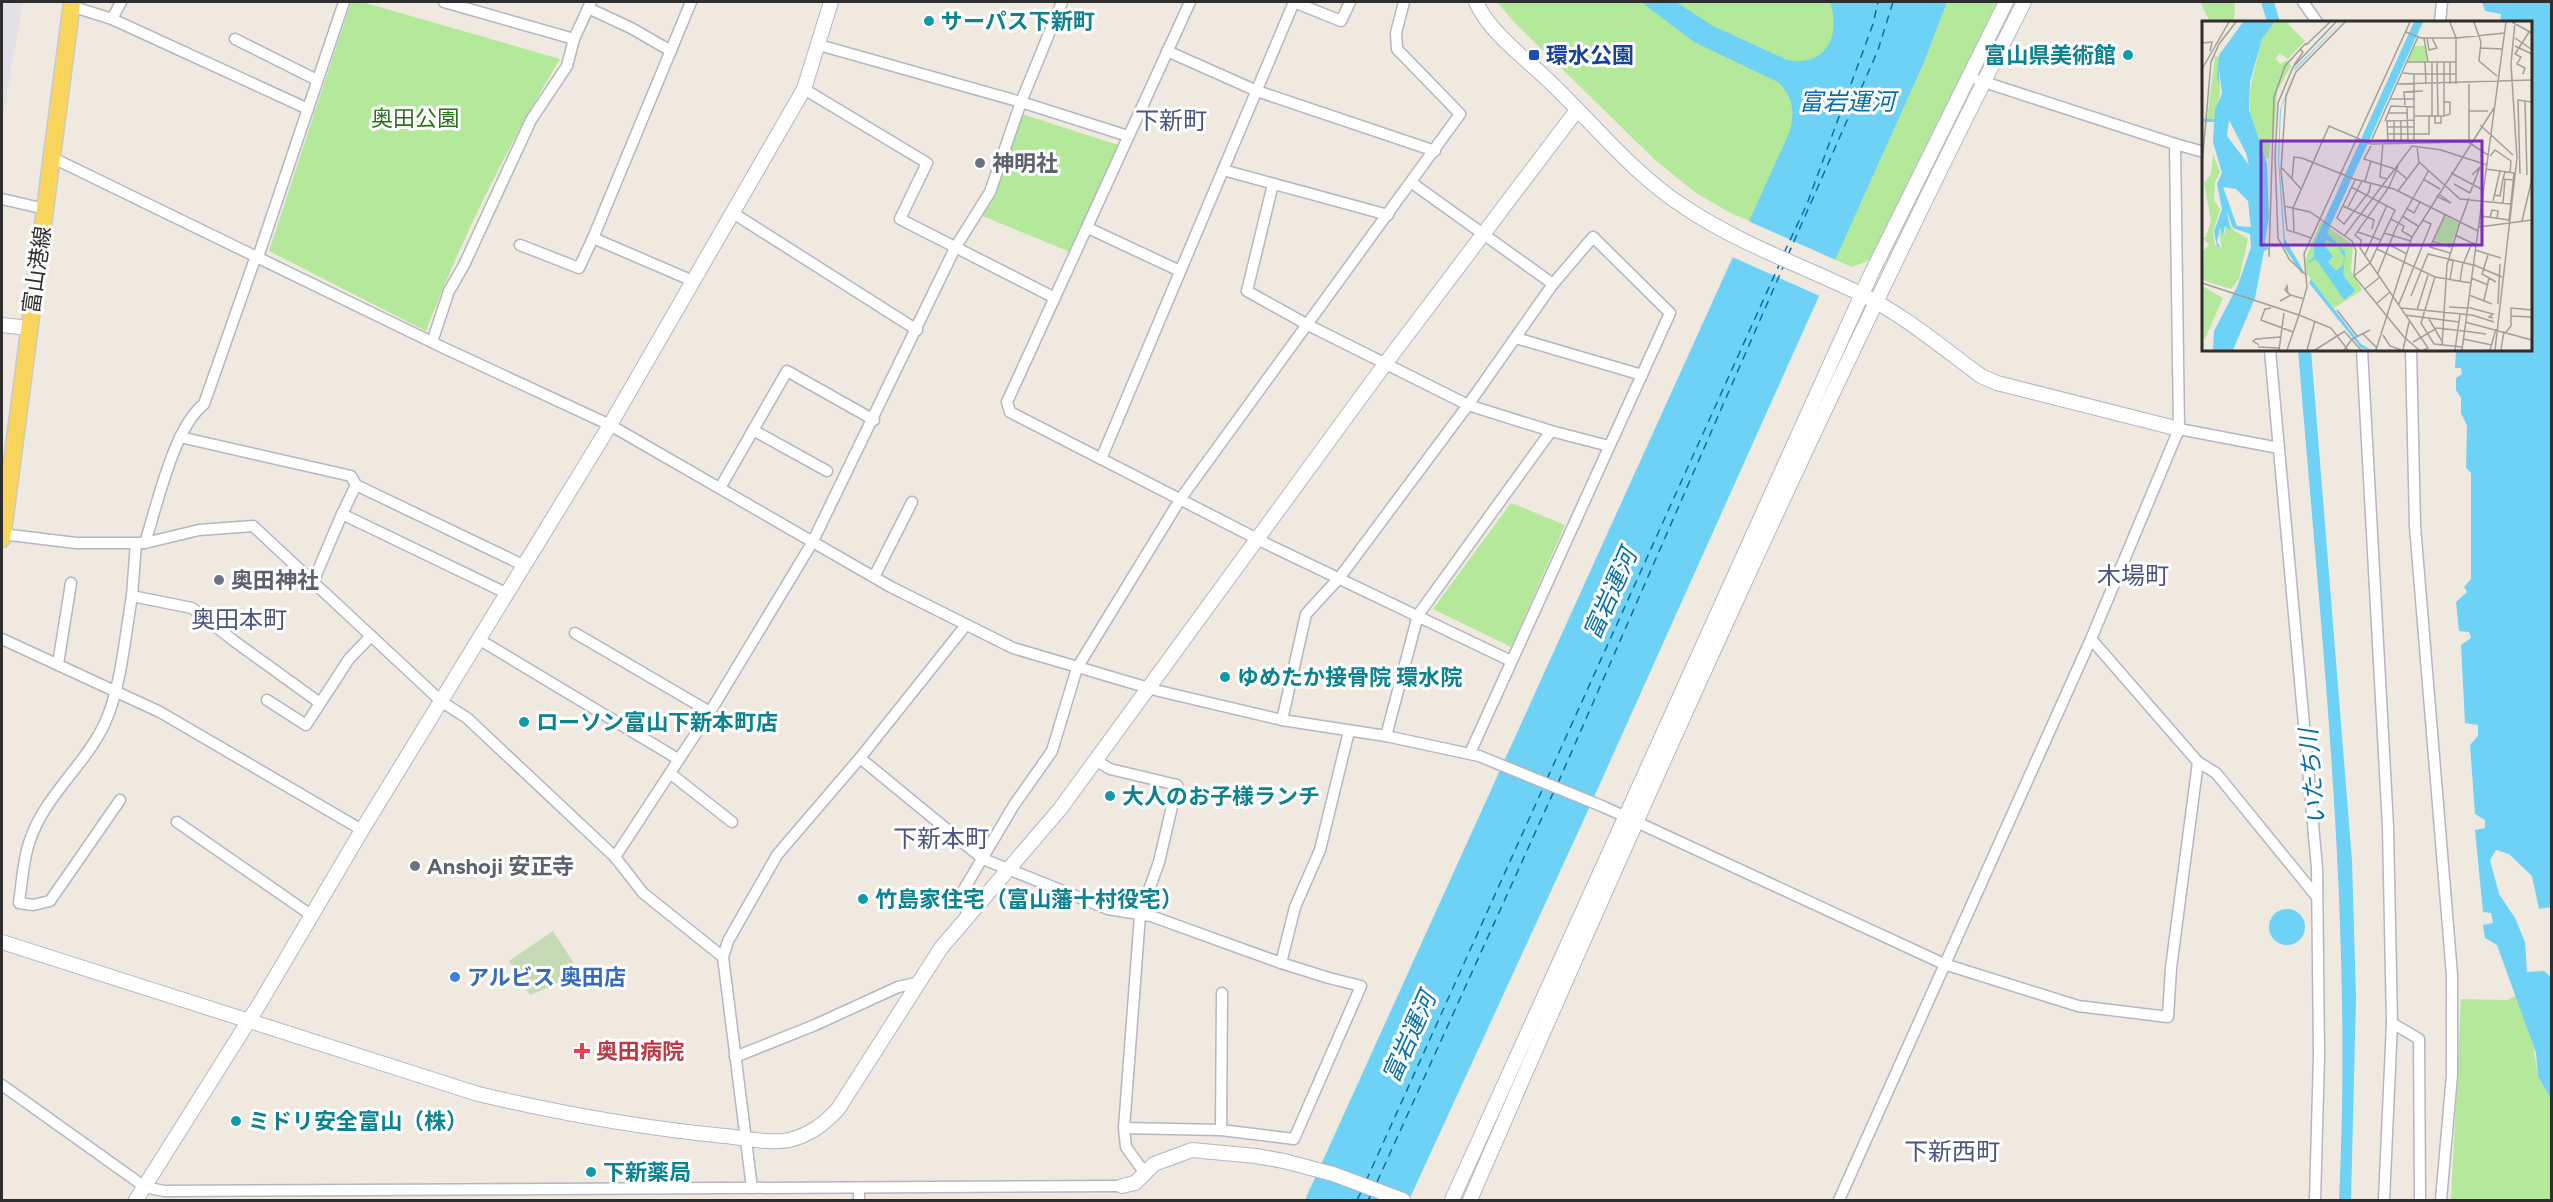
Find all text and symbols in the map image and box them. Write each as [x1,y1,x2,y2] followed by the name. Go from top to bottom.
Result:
[941,8,1095,35] place label: サーパス下新町
[922,14,936,28] marker: サーパス下新町
[2202,21,2532,351] inset map
[1546,42,1634,69] place label: 環水公園
[1984,42,2116,69] place label: 富山県美術館
[1527,48,1541,62] marker: 環水公園
[2121,48,2135,62] marker: 富山県美術館
[1799,87,1899,116] water label: 富岩運河
[371,105,459,132] park label: 奥田公園
[1135,106,1207,135] district label: 下新町
[992,150,1058,177] place label: 神明社
[973,156,987,170] marker: 神明社
[18,225,56,315] street label: 富山港線
[1577,541,1644,644] water label: 富岩運河
[2097,561,2169,590] district label: 木場町
[231,567,319,594] place label: 奥田神社
[212,573,226,587] marker: 奥田神社
[191,605,287,634] district label: 奥田本町
[1237,664,1462,691] place label: ゆめたか接骨院 環水院
[1218,670,1232,684] marker: ゆめたか接骨院 環水院
[536,709,778,736] place label: ローソン富山下新本町店
[517,715,531,729] marker: ローソン富山下新本町店
[2293,725,2331,826] water label: いたち川
[1122,783,1320,810] place label: 大人のお子様ランチ
[1103,789,1117,803] marker: 大人のお子様ランチ
[893,824,989,853] district label: 下新本町
[427,853,574,880] place label: Anshoji 安正寺
[408,859,422,873] marker: Anshoji 安正寺
[875,886,1183,913] place label: 竹島家住宅（富山藩十村役宅）
[856,892,870,906] marker: 竹島家住宅（富山藩十村役宅）
[467,964,626,991] place label: アルビス 奥田店
[448,970,462,984] marker: アルビス 奥田店
[1376,984,1443,1087] water label: 富岩運河
[596,1038,684,1065] place label: 奥田病院
[573,1042,591,1060] marker: 奥田病院
[248,1108,468,1135] place label: ミドリ安全富山（株）
[229,1114,243,1128] marker: ミドリ安全富山（株）
[1904,1137,2000,1166] district label: 下新西町
[603,1159,691,1186] place label: 下新薬局
[584,1165,598,1179] marker: 下新薬局

